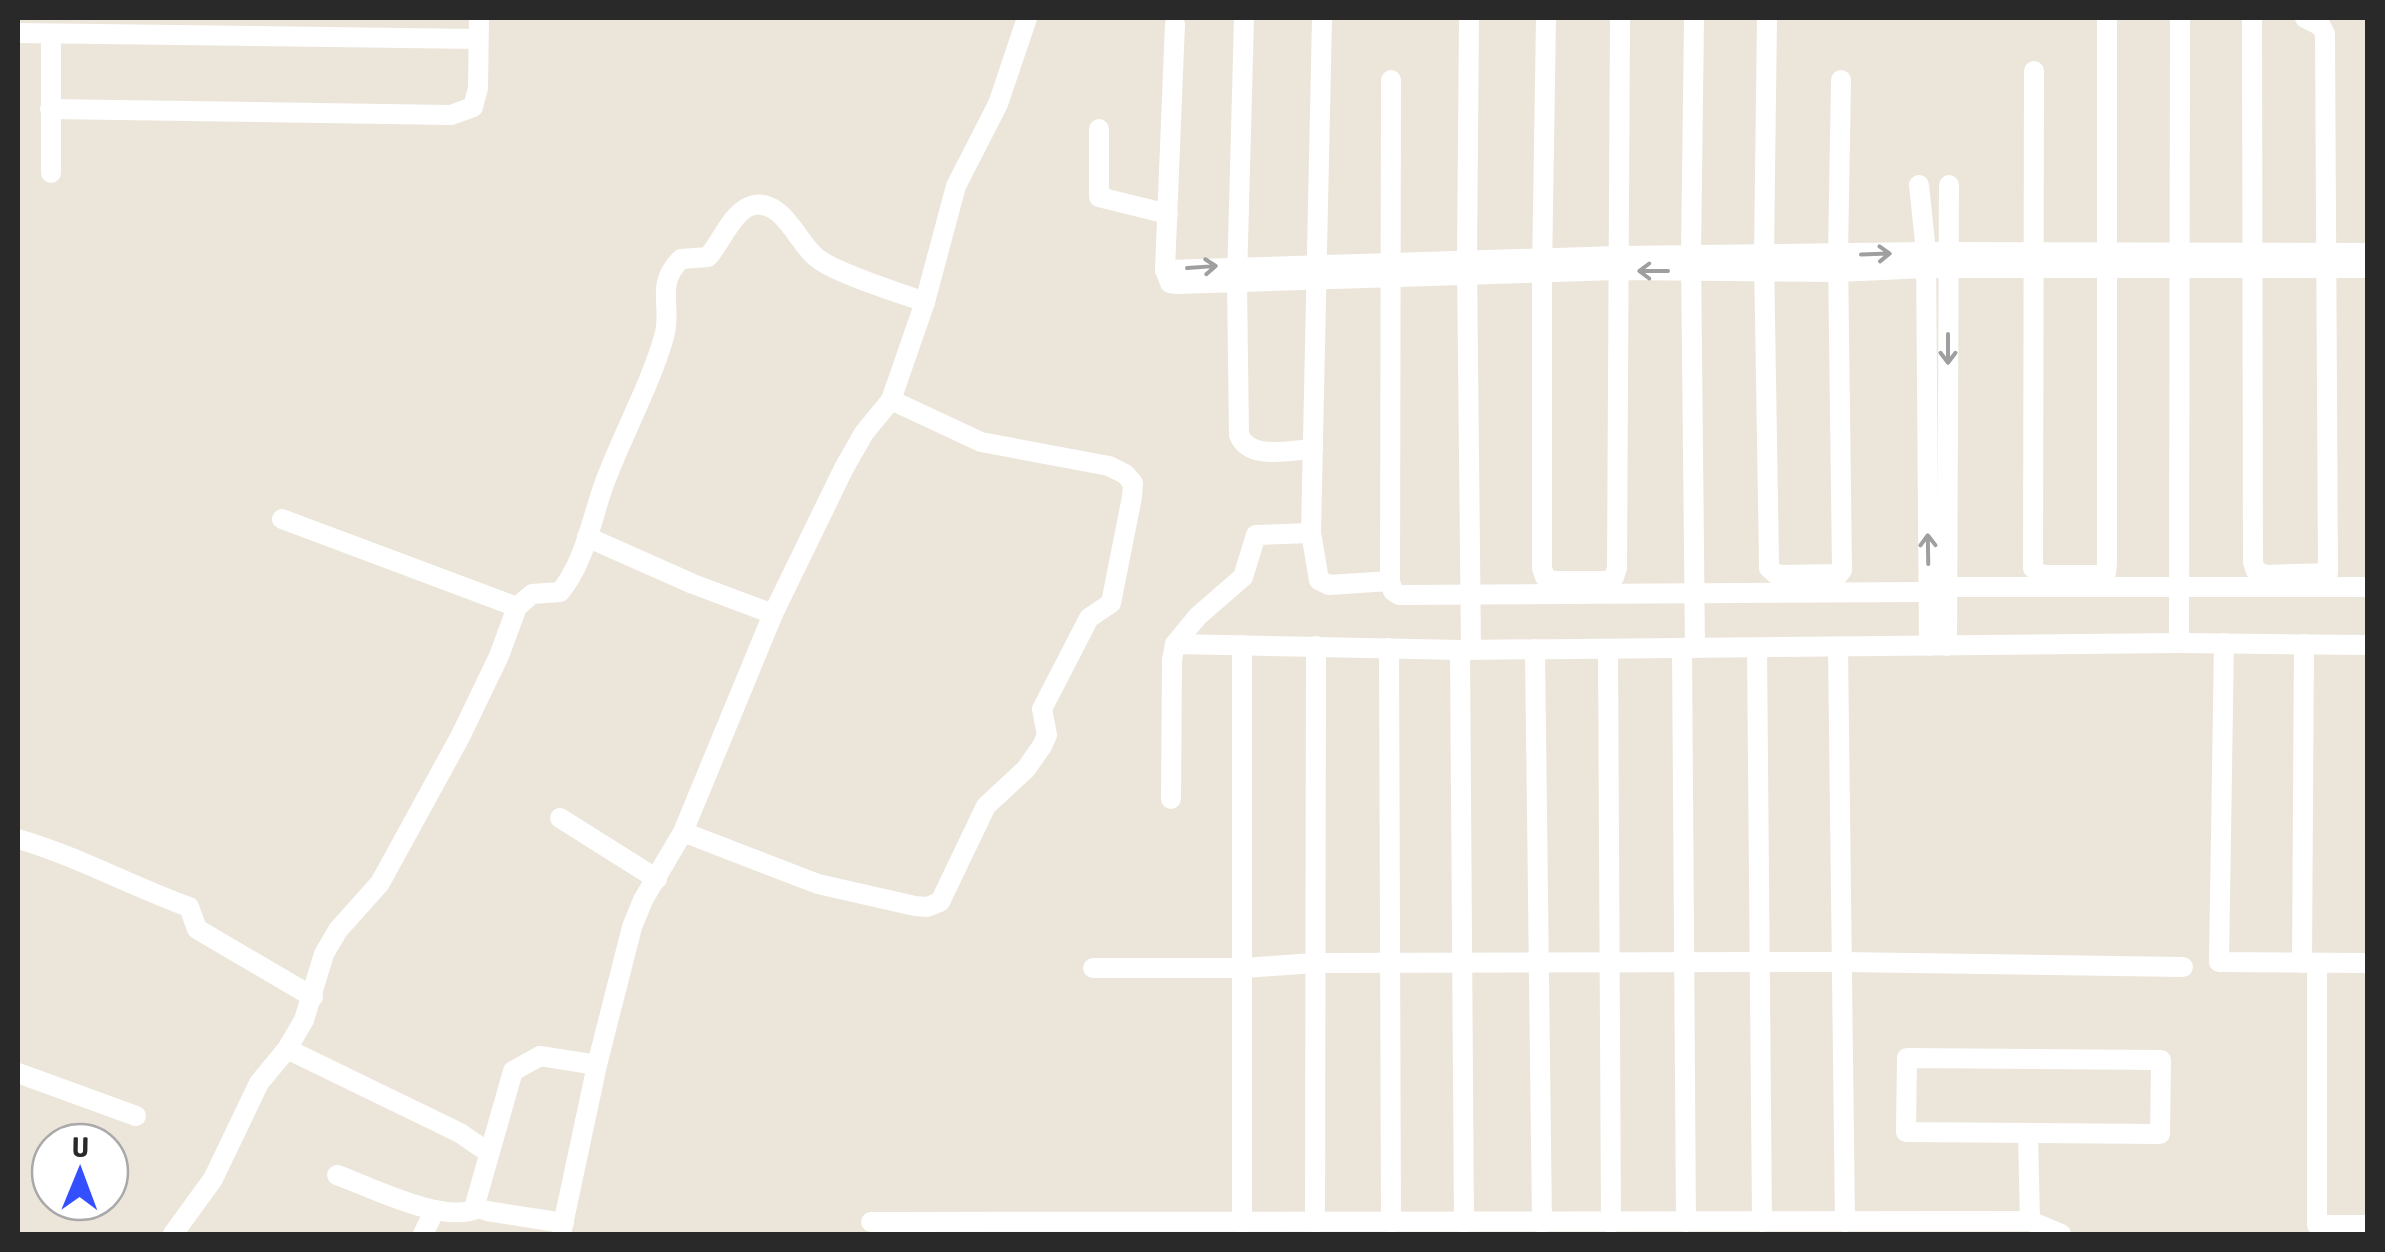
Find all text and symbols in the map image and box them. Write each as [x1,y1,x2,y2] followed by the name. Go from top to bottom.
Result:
[1860,244,1892,263] one-way arrow
[1185,258,1217,277] one-way arrow
[1638,262,1670,280] one-way arrow
[1938,332,1958,365] one-way arrow
[1918,533,1938,566] one-way arrow
[30,1122,130,1222] north arrow
[72,1131,89,1163] text: U

